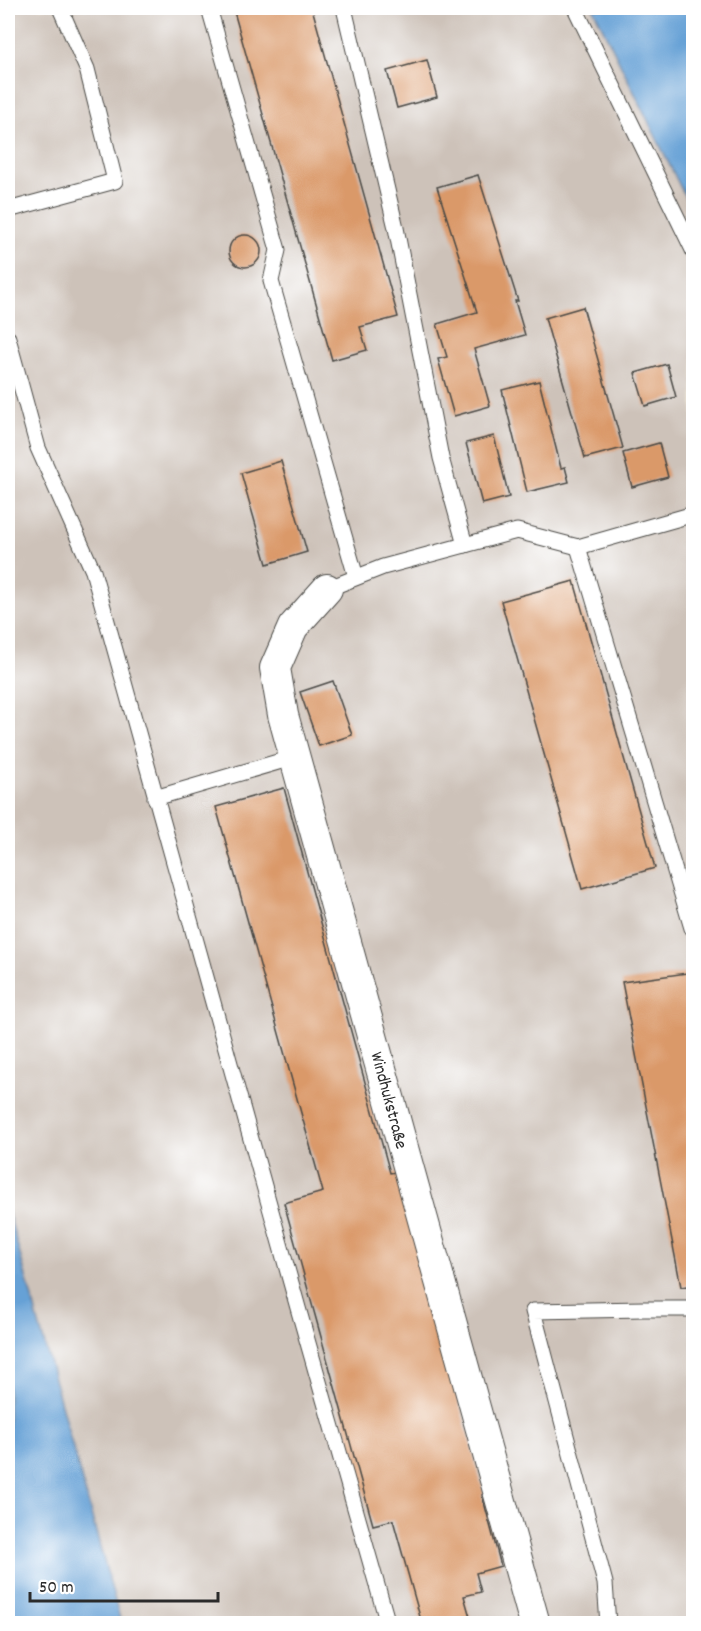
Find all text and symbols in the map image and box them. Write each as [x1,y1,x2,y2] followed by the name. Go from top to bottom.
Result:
[363,1049,413,1152] street label: Windhukstraße
[30,1565,218,1603] scale bar
[39,1576,74,1601] text: 50 m

